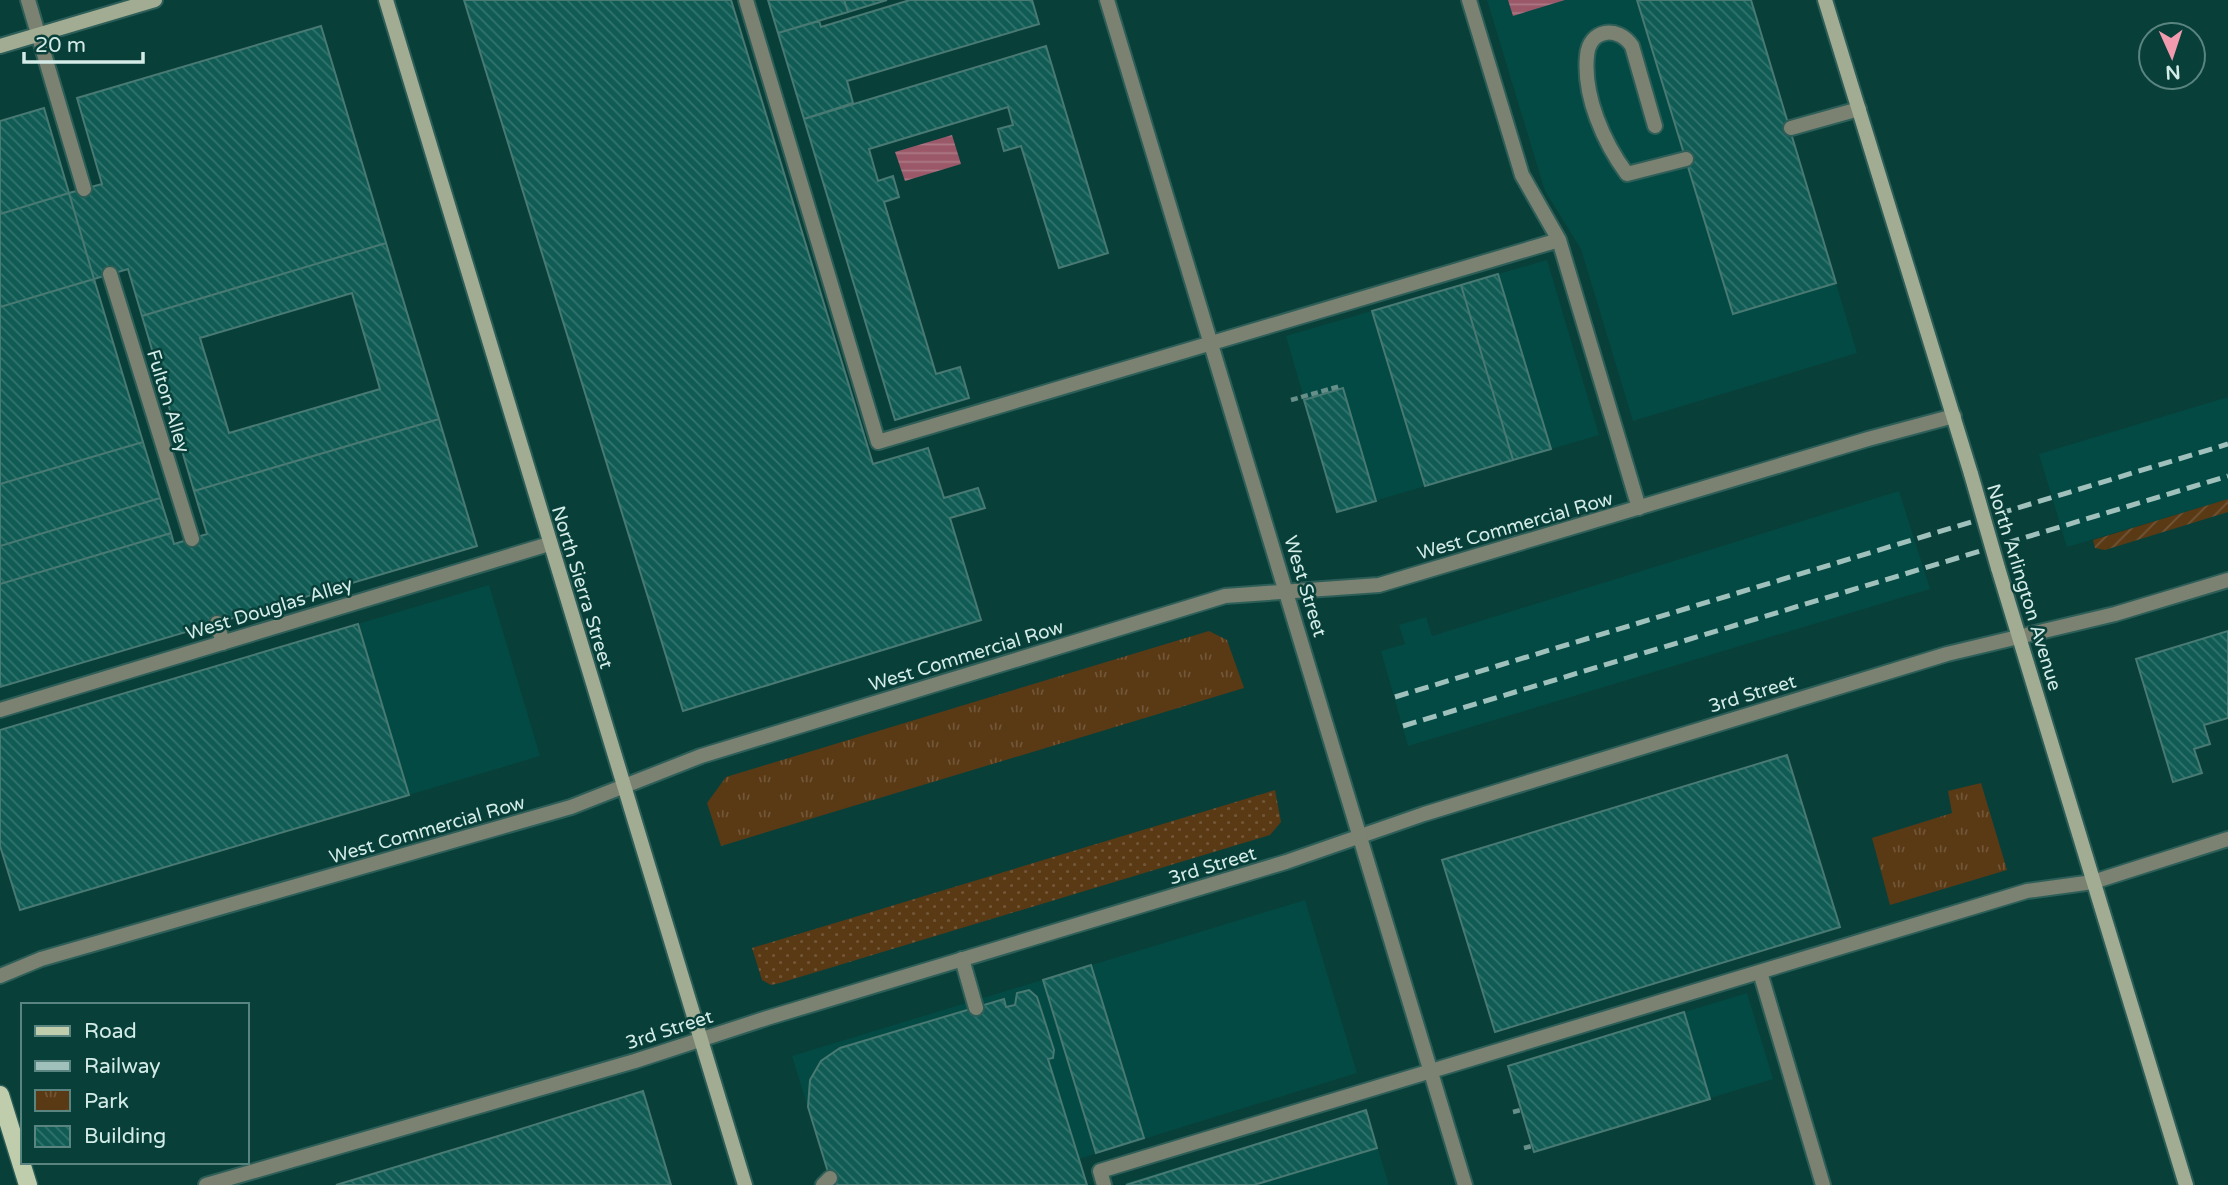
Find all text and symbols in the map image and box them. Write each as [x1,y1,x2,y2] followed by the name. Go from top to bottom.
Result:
[24,21,144,65] scale bar
[2137,21,2207,91] north arrow
[35,33,86,58] text: 20 m
[2165,61,2181,83] text: N
[142,347,194,456] street label: Fulton Alley
[1982,481,2066,693] street label: North Arlington Avenue
[1415,487,1616,564] street label: West Commercial Row
[547,503,617,671] street label: North Sierra Street
[1279,533,1331,640] street label: West Street
[183,573,355,645] street label: West Douglas Alley
[866,616,1066,696] street label: West Commercial Row
[1706,670,1799,718] street label: 3rd Street
[327,791,528,868] street label: West Commercial Row
[1166,842,1259,890] street label: 3rd Street
[21,1003,248,1164] legend
[623,1006,716,1054] street label: 3rd Street
[84,1019,137,1044] text: Road
[84,1054,161,1079] text: Railway
[84,1089,129,1114] text: Park
[84,1124,166,1149] text: Building

